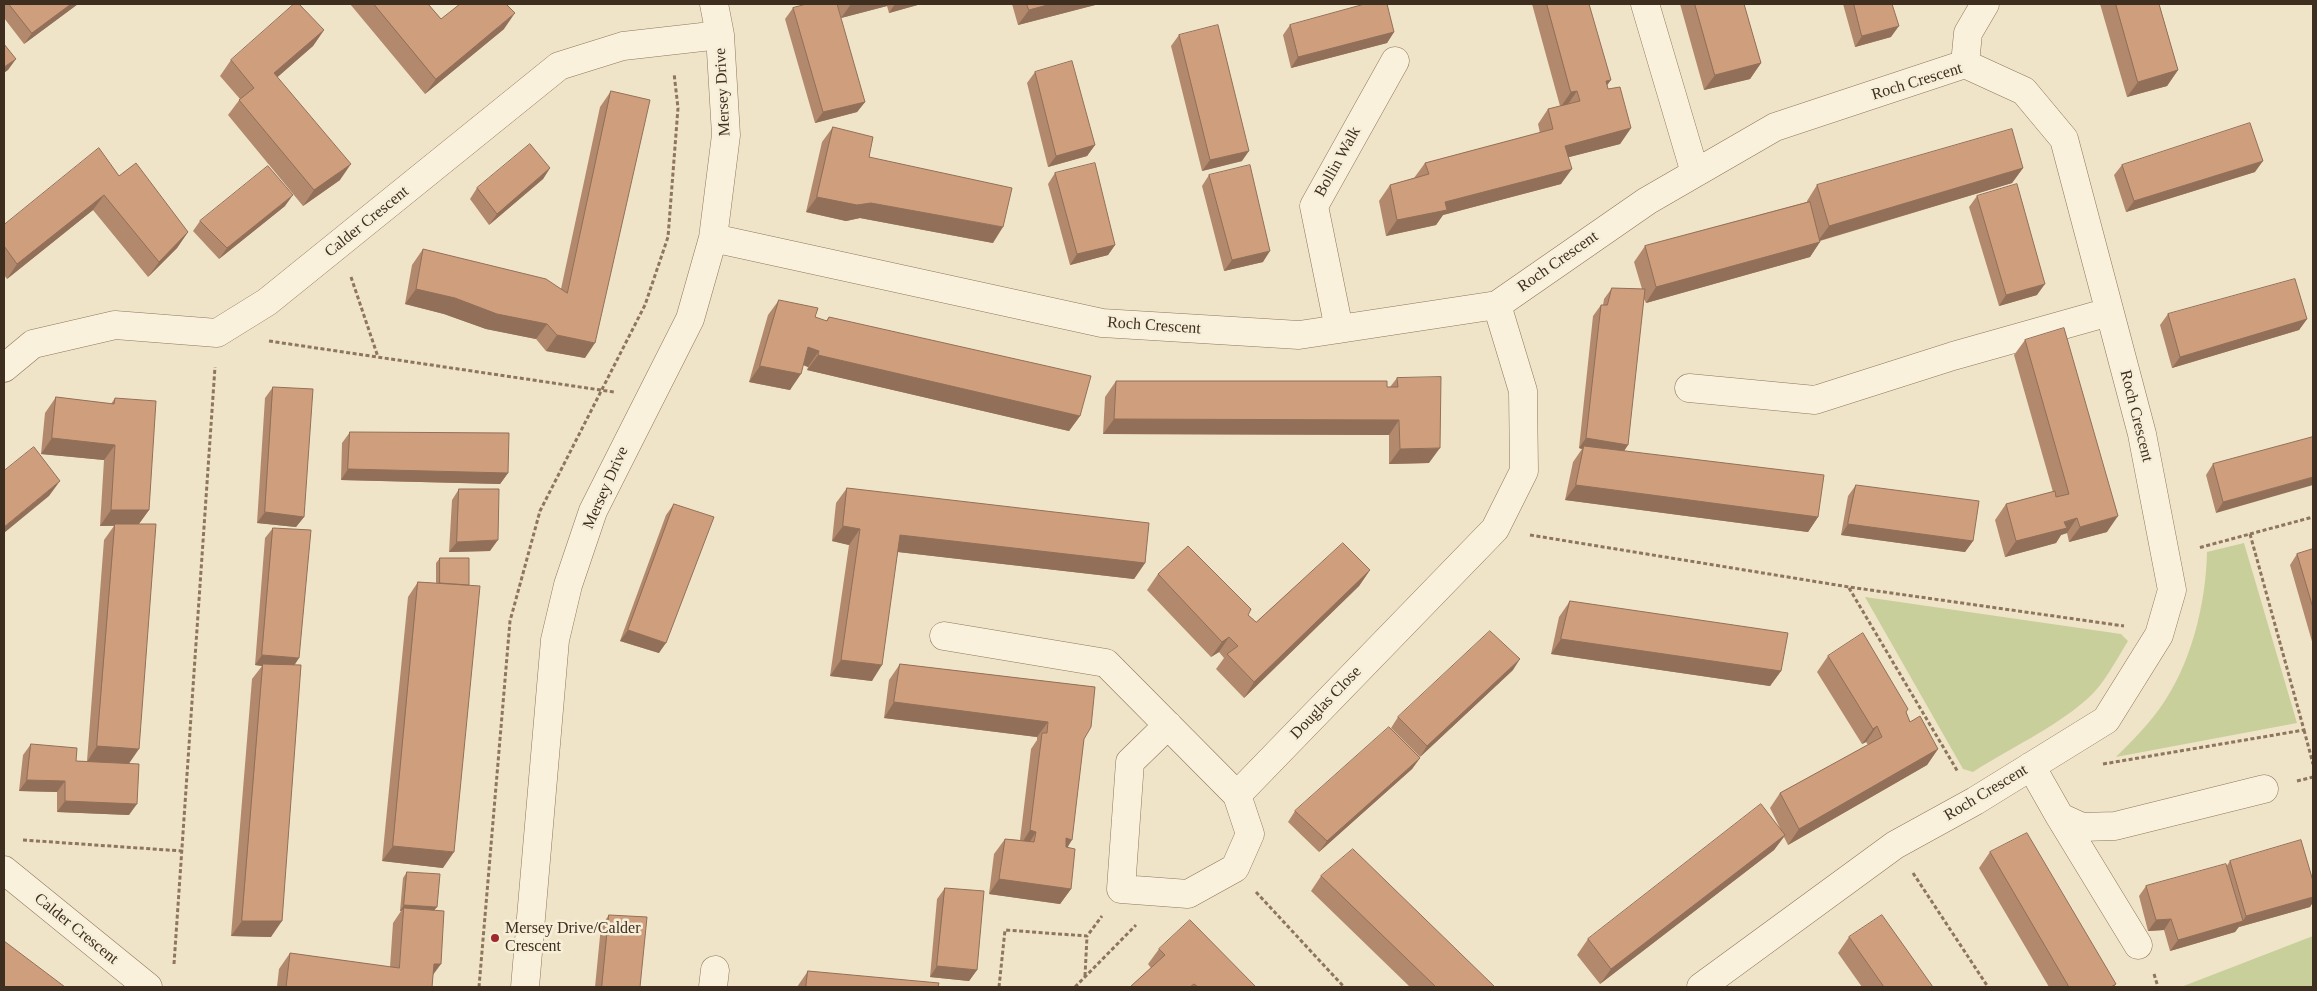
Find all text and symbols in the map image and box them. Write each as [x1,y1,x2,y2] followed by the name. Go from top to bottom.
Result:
[711,47,735,137] street label: Mersey Drive
[1869,59,1965,105] street label: Roch Crescent
[1311,124,1365,200] street label: Bollin Walk
[321,182,413,262] street label: Calder Crescent
[1514,227,1602,297] street label: Roch Crescent
[1107,313,1201,339] street label: Roch Crescent
[2115,368,2157,464] street label: Roch Crescent
[579,444,633,532] street label: Mersey Drive
[1287,663,1365,743] street label: Douglas Close
[1941,761,2031,825] street label: Roch Crescent
[30,889,122,969] street label: Calder Crescent
[505,919,641,957] place label: Mersey Drive/Calder Crescent
[489,932,501,944] marker: Mersey Drive/Calder Crescent

